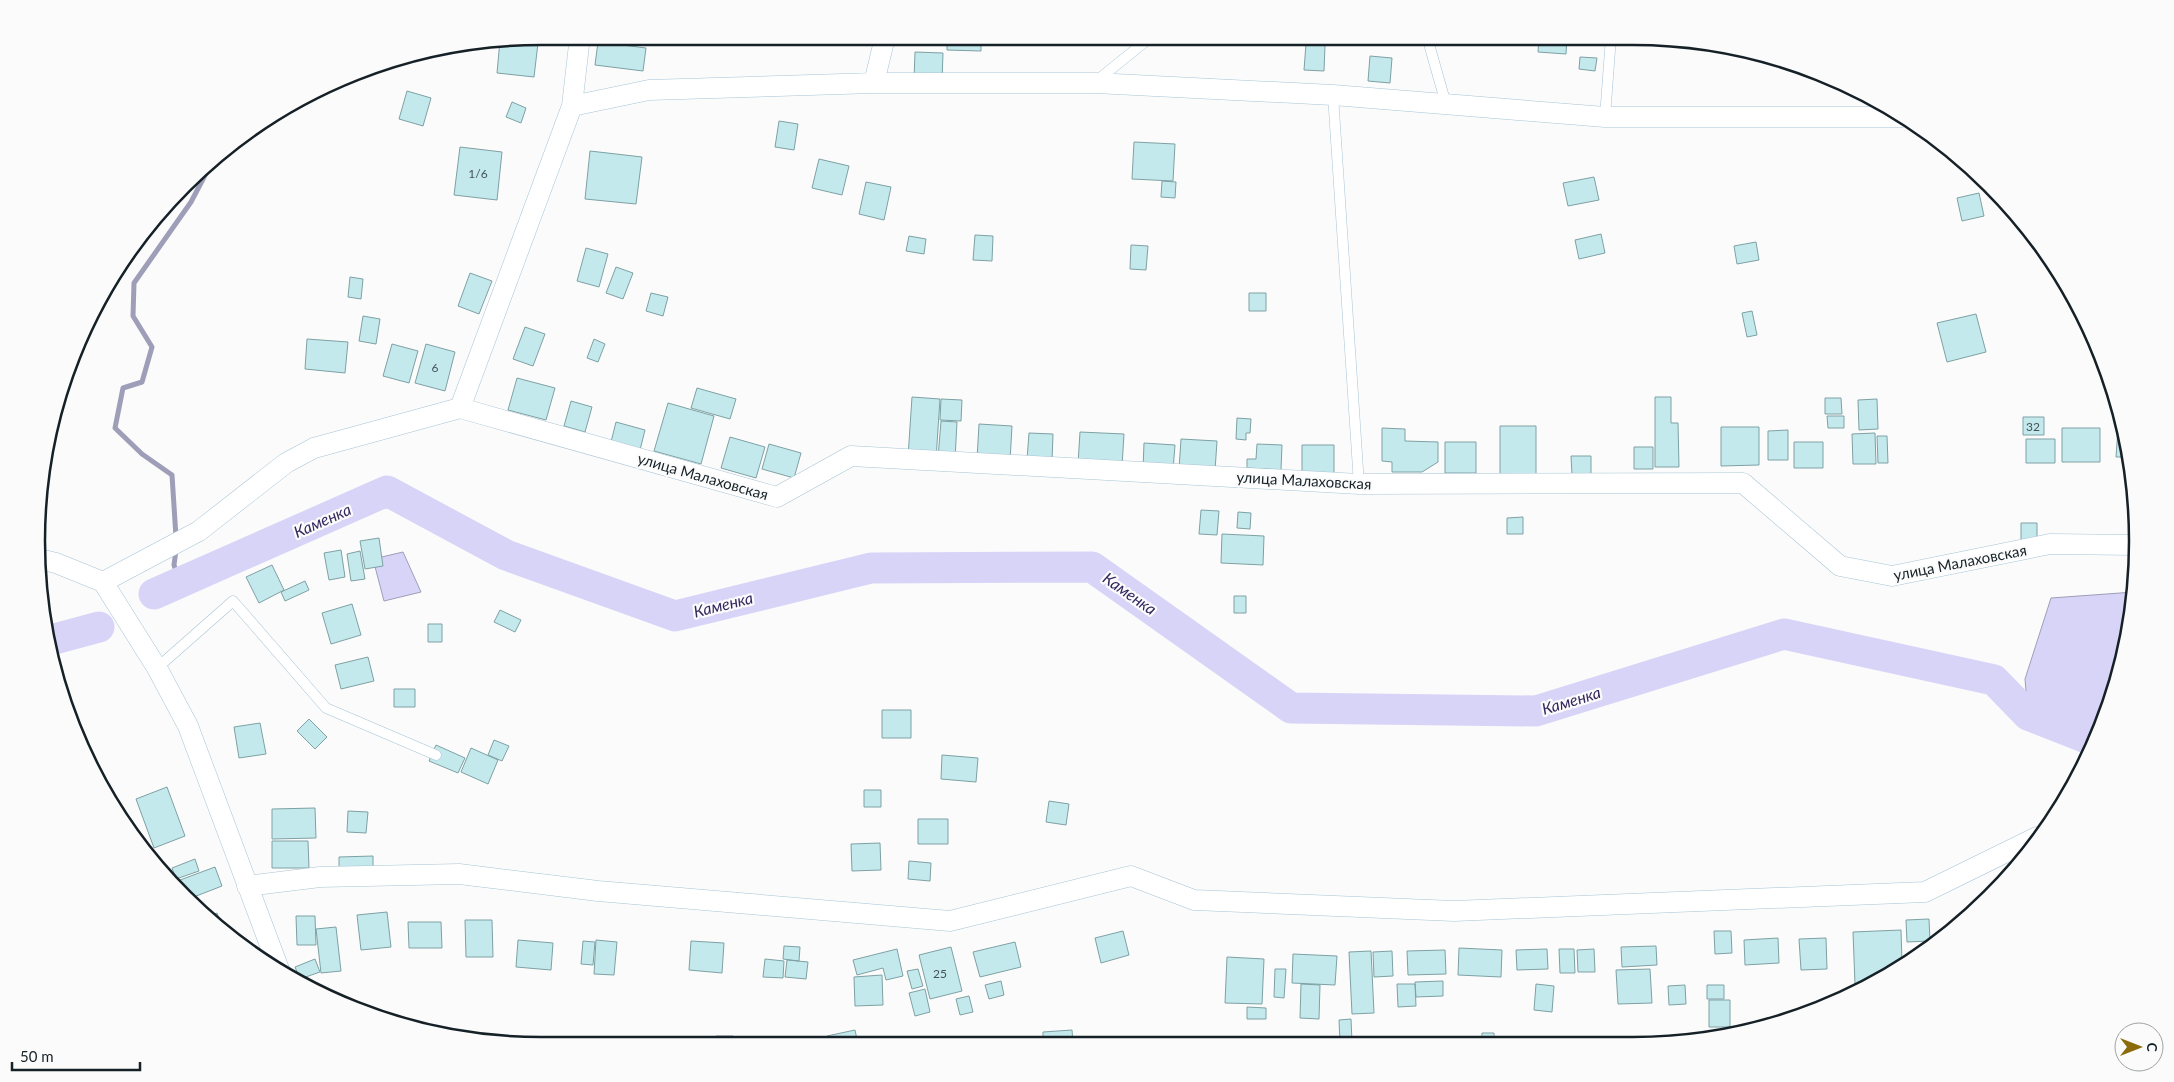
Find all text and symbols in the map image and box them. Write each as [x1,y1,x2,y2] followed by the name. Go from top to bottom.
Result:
[468,166,488,181] house number: 1/6
[432,360,439,375] house number: 6
[2026,419,2040,434] house number: 32
[636,449,770,503] street label: улица Малаховская
[1236,467,1372,493] street label: улица Малаховская
[290,499,354,541] water label: Каменка
[1892,540,2028,584] street label: улица Малаховская
[1100,568,1160,618] water label: Каменка
[691,587,755,621] water label: Каменка
[1539,682,1603,718] water label: Каменка
[933,966,947,981] house number: 25
[2114,1022,2164,1072] north arrow
[12,1040,140,1072] scale bar
[2144,1042,2161,1052] text: С
[20,1047,54,1065] text: 50 m

